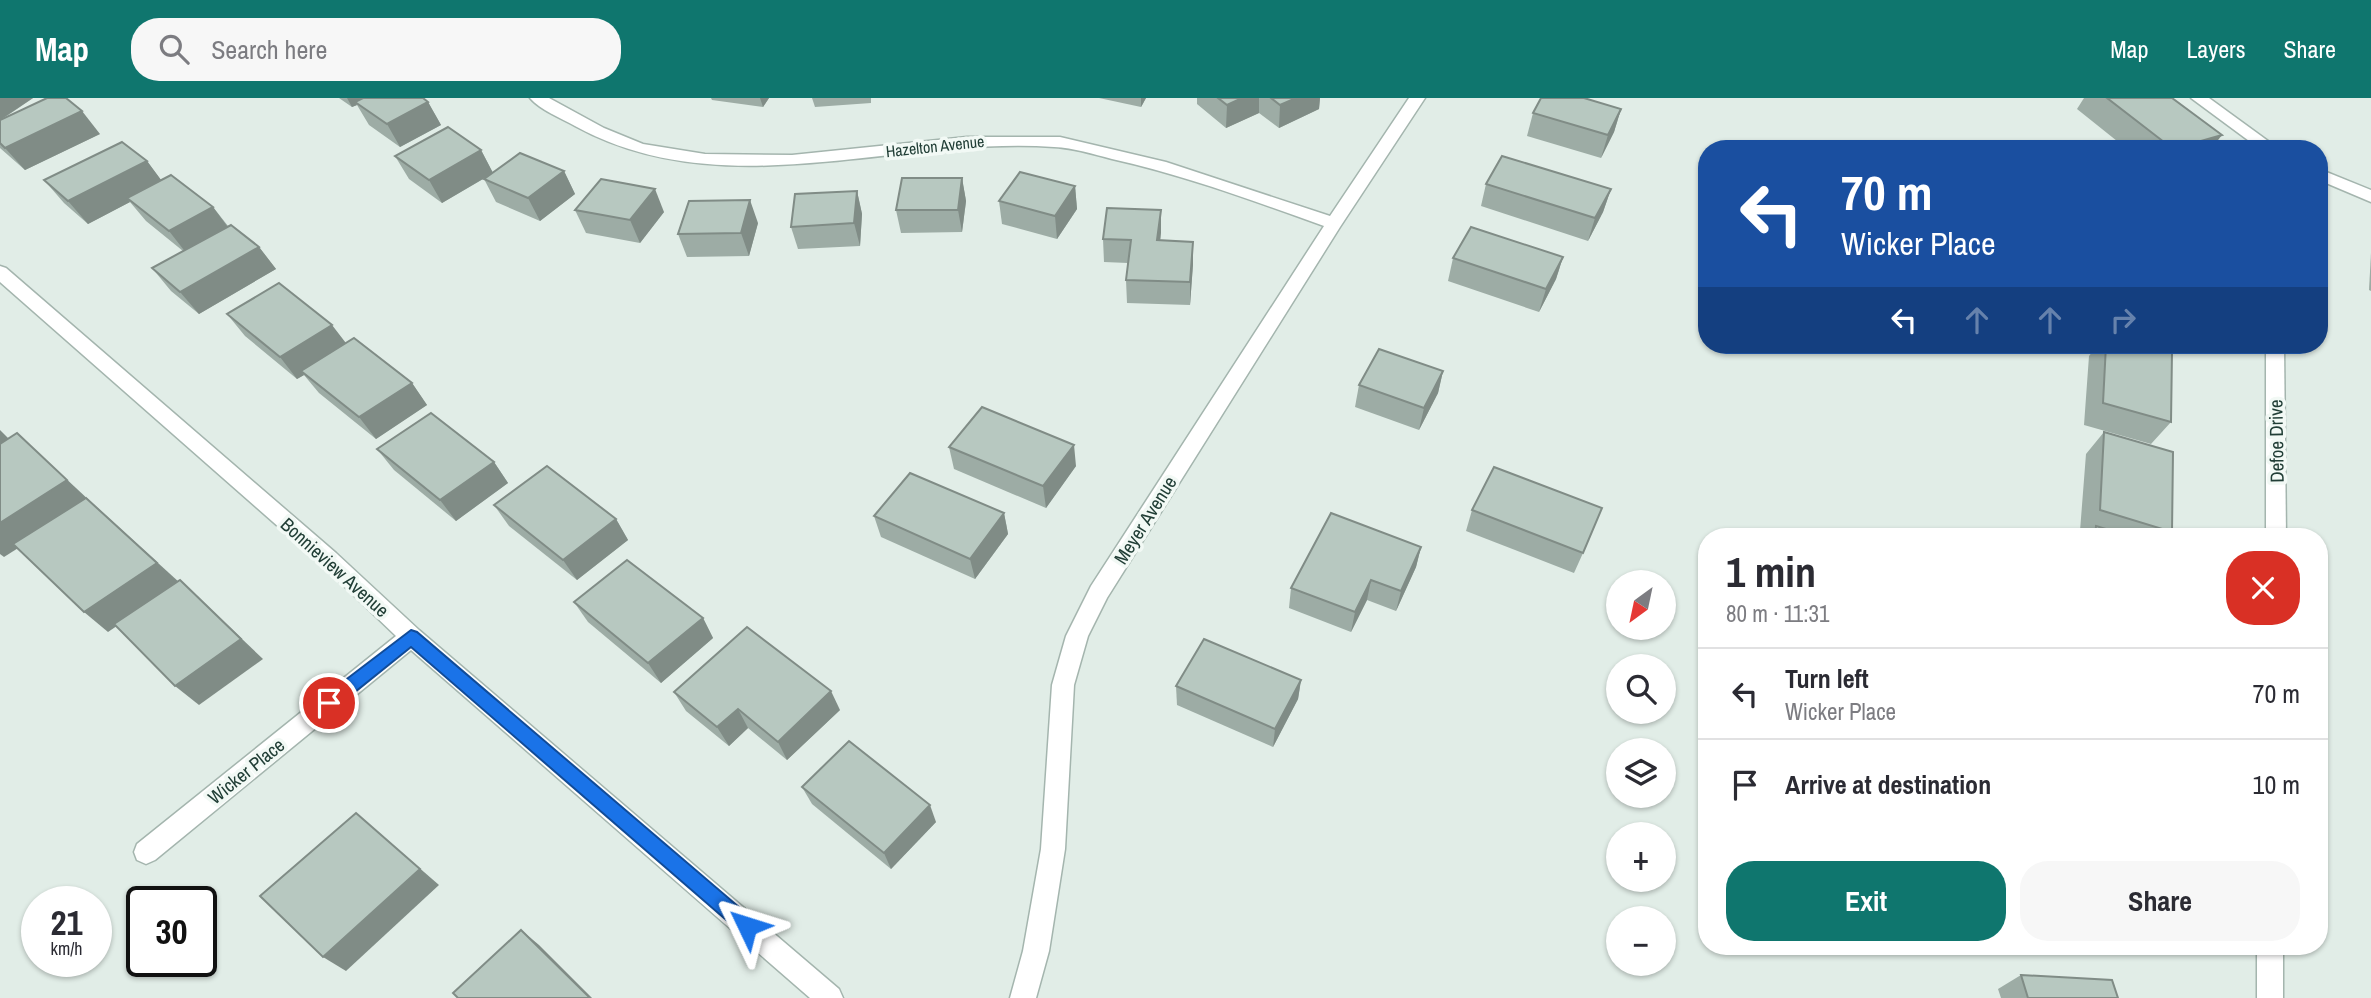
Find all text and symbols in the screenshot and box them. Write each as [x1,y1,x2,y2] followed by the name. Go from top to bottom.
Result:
[131,18,621,81] search box
[35,27,89,71] text: Map
[155,30,193,68] icon: search
[211,32,327,67] text: Search here
[2110,33,2148,65] text: Map
[2186,33,2245,65] text: Layers
[2283,33,2336,65] text: Share
[885,130,985,162] street label: Hazelton Avenue
[1841,159,1933,225] text: 70 m
[1726,168,1817,259] icon: left
[1841,222,1996,265] text: Wicker Place
[1885,301,1923,339] icon: left
[1958,301,1996,339] icon: ahead
[2031,301,2069,339] icon: ahead
[2104,301,2142,339] icon: right
[2262,399,2290,483] street label: Defoe Drive
[1108,471,1182,569] street label: Meyer Avenue
[275,511,395,623] street label: Bonnieview Avenue
[1726,544,1816,600] text: 1 min
[2226,551,2300,625] button: close
[1606,570,1676,640] north arrow
[1606,570,1676,976] map controls
[1726,598,1829,629] text: 80 m · 11:31
[1606,654,1676,724] button: search
[1785,661,1869,696] text: Turn left
[299,673,359,733] pin
[1726,675,1764,713] icon: left
[2253,676,2300,711] text: 70 m
[310,684,348,722] icon: arrive
[1785,696,1896,727] text: Wicker Place
[202,732,290,810] street label: Wicker Place
[1606,738,1676,808] button: layers
[1726,766,1764,804] icon: arrive
[1785,767,1991,802] text: Arrive at destination
[2253,767,2300,802] text: 10 m
[1606,822,1676,892] button: +
[1726,861,2006,941] button: Exit
[2020,861,2300,941] button: Share
[126,886,217,977] speed limit sign: 30
[710,889,784,963] position arrow
[51,899,82,946] text: 21
[1606,906,1676,976] button: −
[51,936,83,961] text: km/h

